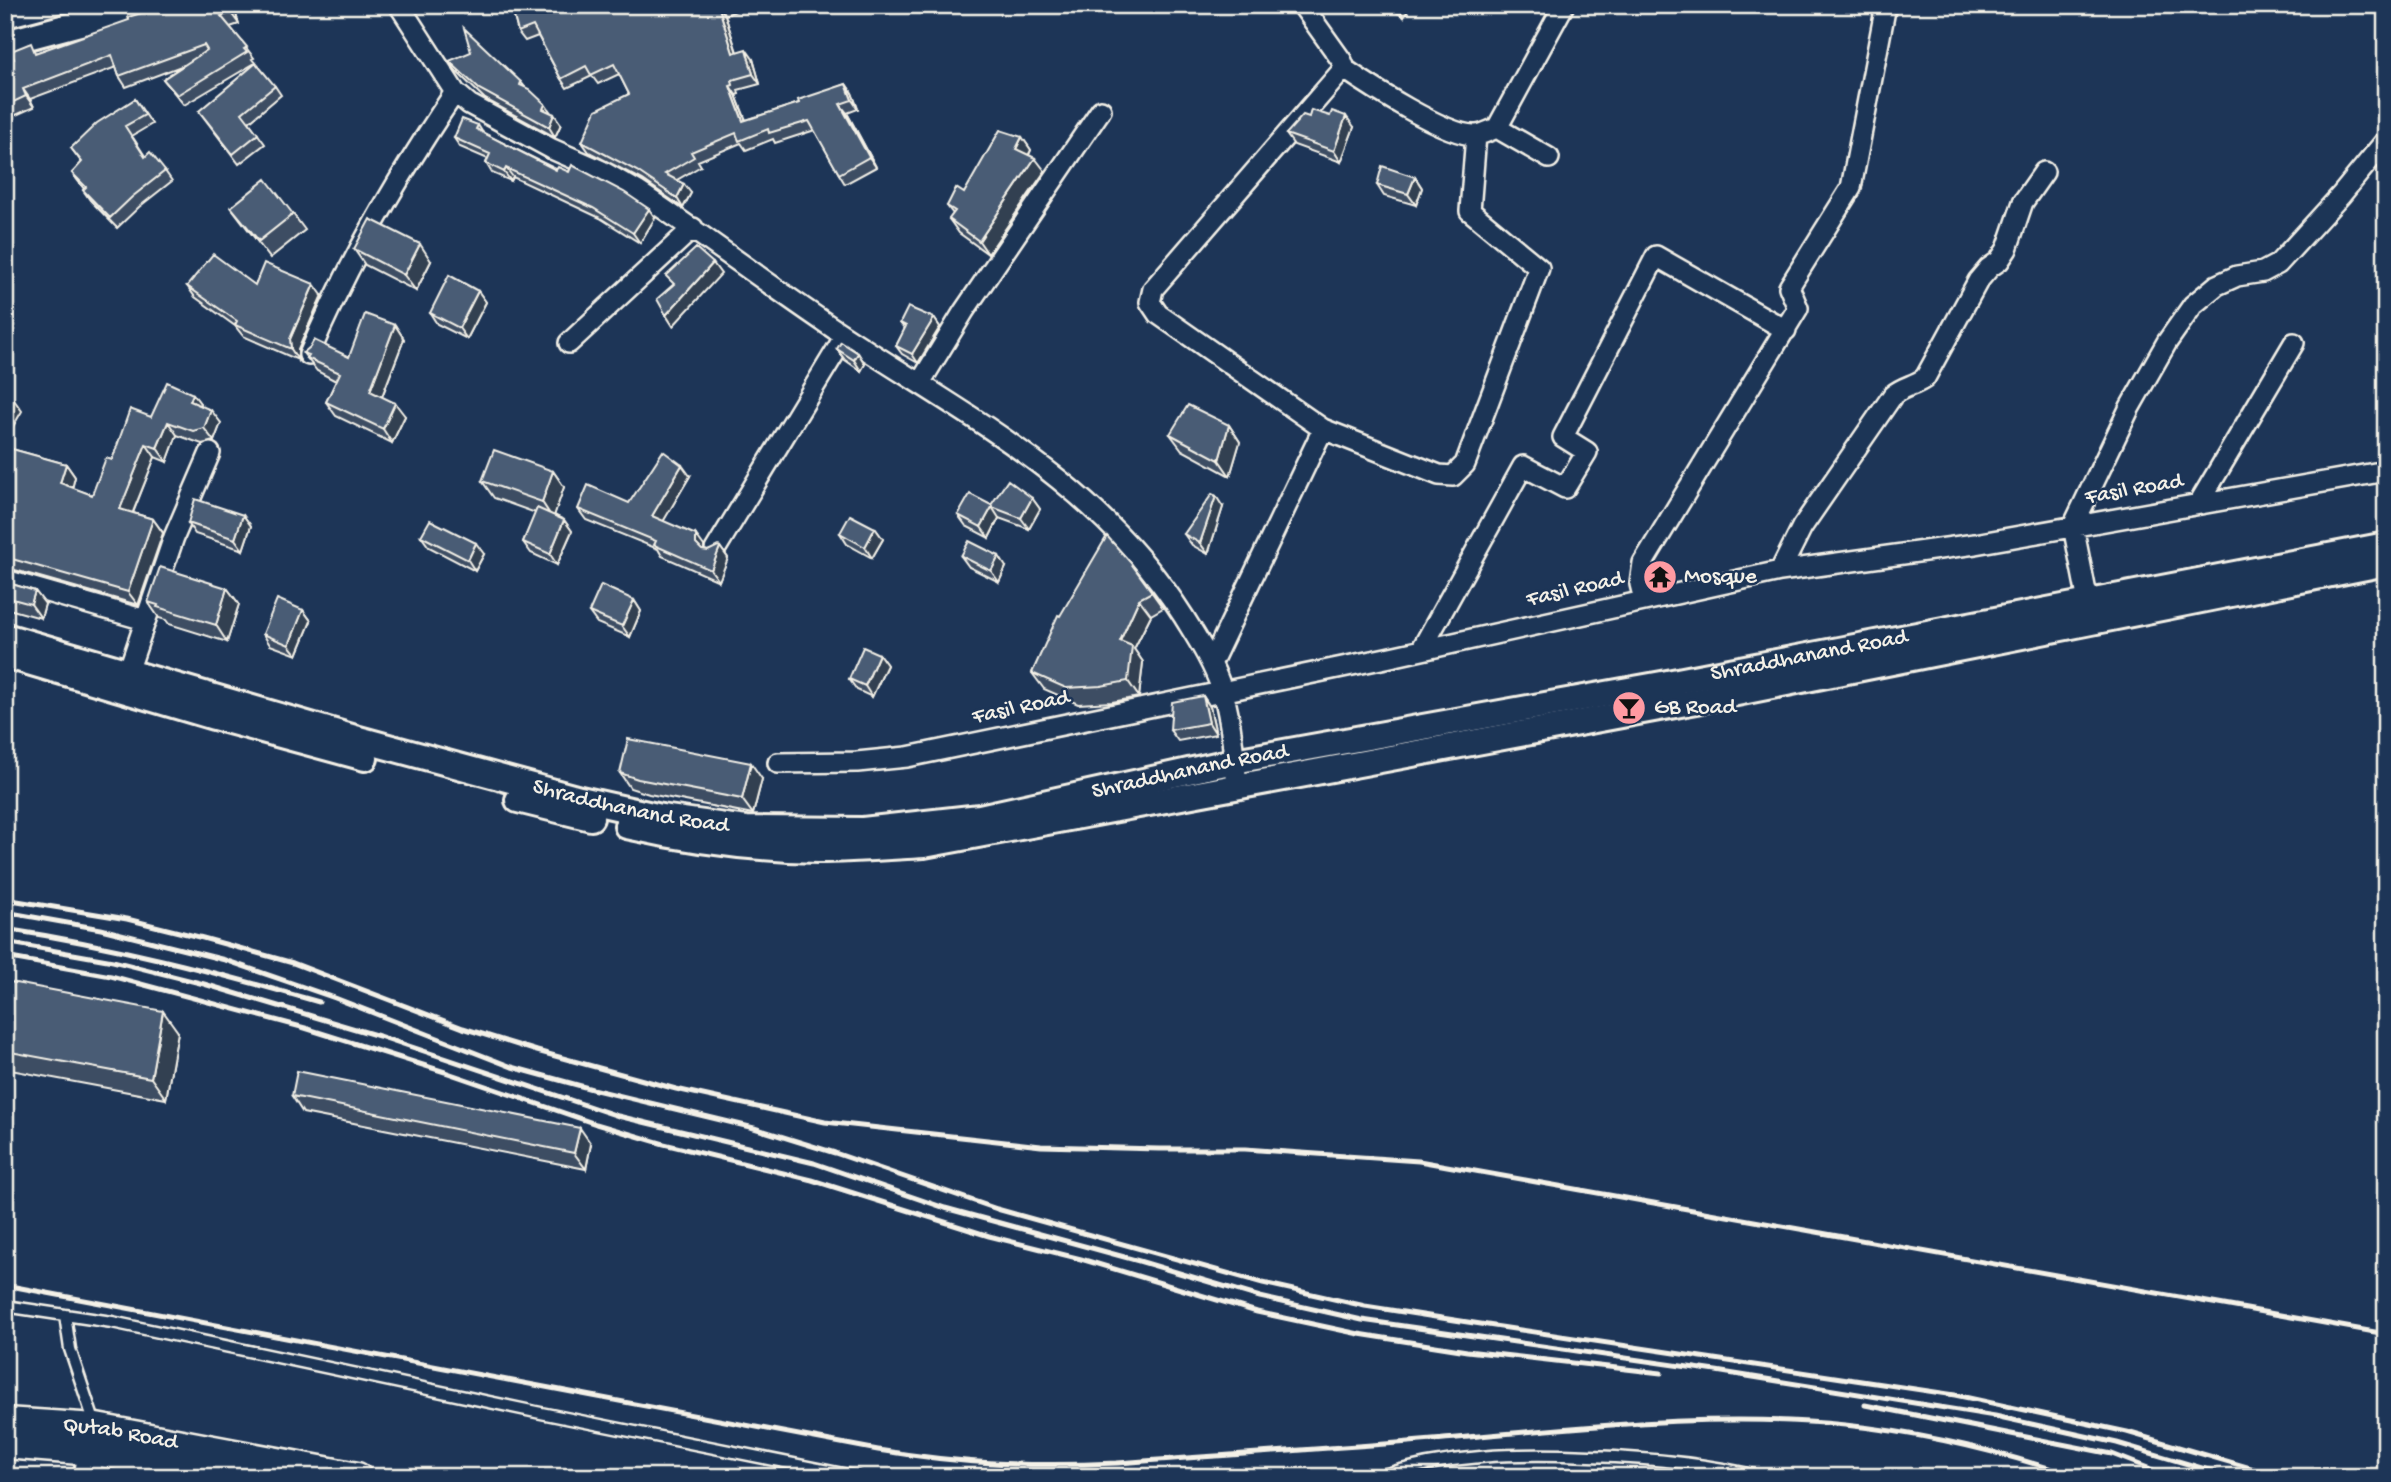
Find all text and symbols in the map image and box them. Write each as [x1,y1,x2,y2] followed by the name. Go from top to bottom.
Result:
[2082,468,2186,512] street label: Fasil Road
[1641,558,1679,596] temple icon: Mosque
[1684,564,1758,591] place label: Mosque
[1523,565,1628,614] street label: Fasil Road
[1708,623,1911,688] street label: Shraddhanand Road
[969,684,1074,732] street label: Fasil Road
[1610,689,1648,727] bar icon: GB Road
[1654,695,1737,722] place label: GB Road
[1089,738,1292,805] street label: Shraddhanand Road
[530,773,732,840] street label: Shraddhanand Road
[62,1412,182,1457] street label: Qutab Road

